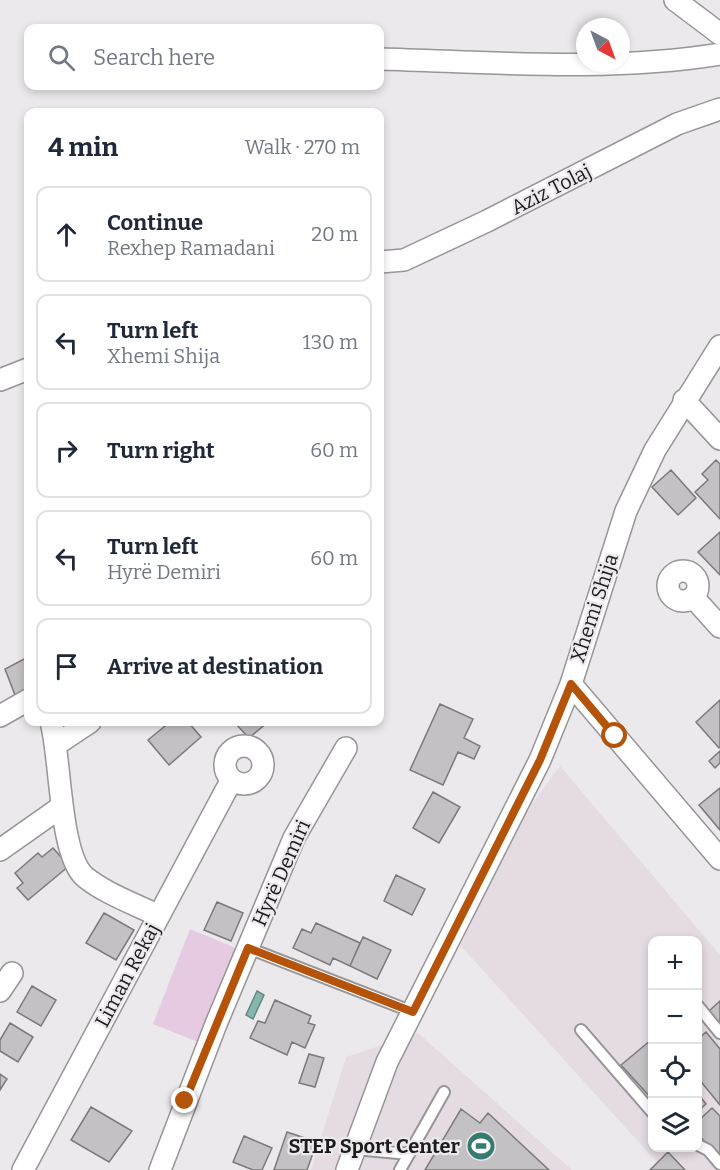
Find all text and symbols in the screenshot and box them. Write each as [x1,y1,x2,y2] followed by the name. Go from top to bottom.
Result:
[576,18,630,72] north arrow
[24,24,384,90] search box
[45,41,78,74] icon: search
[93,44,215,71] text: Search here
[48,132,118,163] text: 4 min
[245,135,360,159] text: Walk · 270 m
[507,159,596,220] street label: Aziz Tolaj
[107,209,203,236] text: Continue
[50,218,83,251] icon: ahead
[311,222,358,246] text: 20 m
[107,236,275,260] text: Rexhep Ramadani
[107,317,199,344] text: Turn left
[50,326,83,359] icon: left
[303,330,358,354] text: 130 m
[107,344,220,368] text: Xhemi Shija
[50,434,83,467] icon: right
[107,437,215,464] text: Turn right
[310,438,358,462] text: 60 m
[107,533,199,560] text: Turn left
[50,542,83,575] icon: left
[310,546,358,570] text: 60 m
[565,550,624,666] street label: Xhemi Shija
[107,560,221,584] text: Hyrë Demiri
[50,650,83,683] icon: arrive
[107,653,323,680] text: Arrive at destination
[601,722,627,748] route start
[247,816,315,930] street label: Hyrë Demiri
[90,919,165,1032] street label: Liman Rekaj
[648,936,702,1152] map controls
[648,936,702,990] button: +
[648,990,702,1044] button: −
[648,1044,702,1098] button: locate
[171,1087,197,1113] route end
[648,1098,702,1152] button: layers
[465,1130,497,1162] sports icon: STEP Sport Center
[289,1134,461,1158] place label: STEP Sport Center

